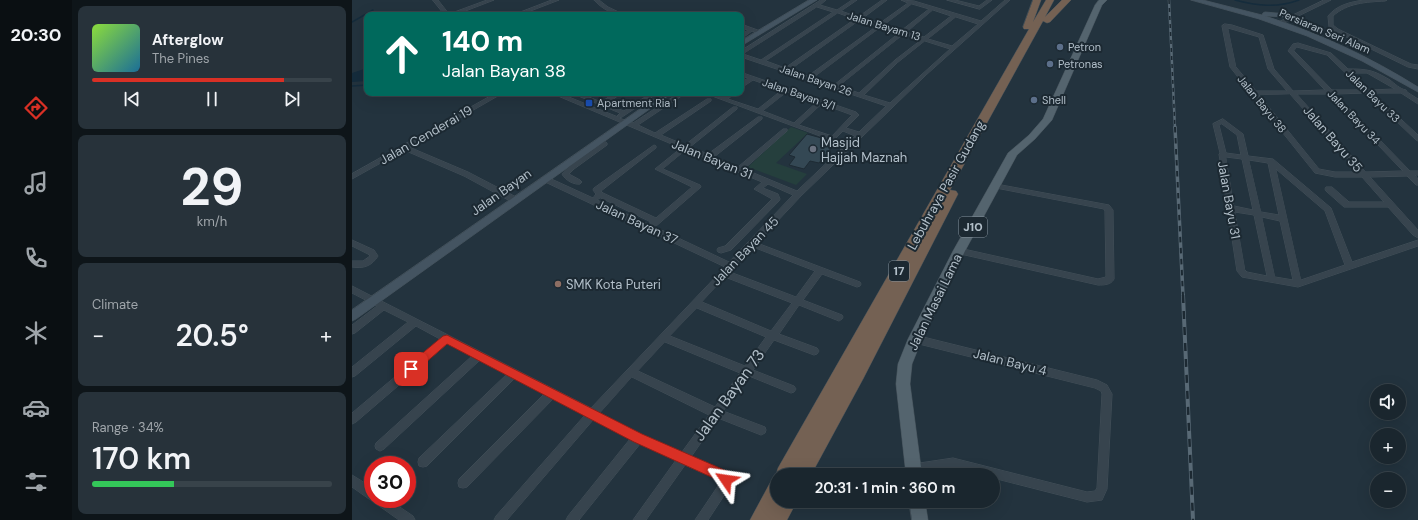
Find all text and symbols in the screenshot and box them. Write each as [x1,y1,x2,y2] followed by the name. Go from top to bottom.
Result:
[1277,5,1373,57] street label: Persiaran Seri Alam
[846,8,922,44] street label: Jalan Bayam 13
[10,23,62,47] text: 20:30
[442,23,523,60] text: 140 m
[376,28,428,80] icon: ahead
[152,30,224,50] text: Afterglow
[1068,40,1101,54] place label: Petron
[1055,42,1065,52] marker: Petron
[152,50,210,67] text: The Pines
[1058,57,1103,71] place label: Petronas
[442,59,566,83] text: Jalan Bayan 38
[1045,59,1055,69] marker: Petronas
[778,61,854,99] street label: Jalan Bayan 26
[1343,67,1403,125] street label: Jalan Bayu 33
[1234,72,1290,136] street label: Jalan Bayu 38
[761,75,837,113] street label: Jalan Bayan 3/1
[1325,87,1384,147] street label: Jalan Bayu 34
[121,88,143,110] icon: previous
[201,88,223,110] icon: pause
[281,88,303,110] icon: next
[1042,93,1066,107] place label: Shell
[22,94,50,122] icon: directions
[1029,95,1039,105] marker: Shell
[597,96,677,110] place label: Apartment Ria 1
[584,98,594,108] marker: Apartment Ria 1
[376,101,476,169] street label: Jalan Cenderai 19
[1299,102,1367,176] street label: Jalan Bayu 35
[903,117,989,253] street label: Lebuhraya Pasir Gudang
[821,134,907,166] place label: Masjid Hajjah Maznah
[669,135,755,183] street label: Jalan Bayan 31
[808,144,818,154] marker: Masjid Hajjah Maznah
[181,153,243,221] text: 29
[1214,160,1244,240] street label: Jalan Bayu 31
[467,165,535,219] street label: Jalan Bayan
[22,169,50,197] icon: music
[593,196,681,248] street label: Jalan Bayan 37
[197,213,227,230] text: km/h
[708,213,782,289] street label: Jalan Bayan 45
[959,217,987,237] road number: J10
[22,244,50,272] icon: phone
[904,251,966,353] street label: Jalan Masai Lama
[889,261,909,281] road number: 17
[566,276,661,293] place label: SMK Kota Puteri
[553,279,563,289] marker: SMK Kota Puteri
[92,296,138,313] text: Climate
[175,316,249,355] text: 20.5°
[22,319,50,347] icon: climate
[92,321,104,350] text: −
[320,321,332,350] text: +
[689,345,769,445] street label: Jalan Bayan 73
[971,345,1049,379] street label: Jalan Bayu 4
[394,352,428,386] pin
[400,358,422,380] icon: arrive
[1370,384,1406,508] map controls
[1370,384,1406,420] button: sound
[22,394,50,422] icon: car
[92,419,164,436] text: Range · 34%
[1370,428,1406,464] button: +
[92,439,191,478] text: 170 km
[364,456,416,508] speed limit sign: 30
[705,459,747,501] position arrow
[22,468,50,496] icon: filters
[1370,472,1406,508] button: −
[815,478,955,498] text: 20:31 · 1 min · 360 m

